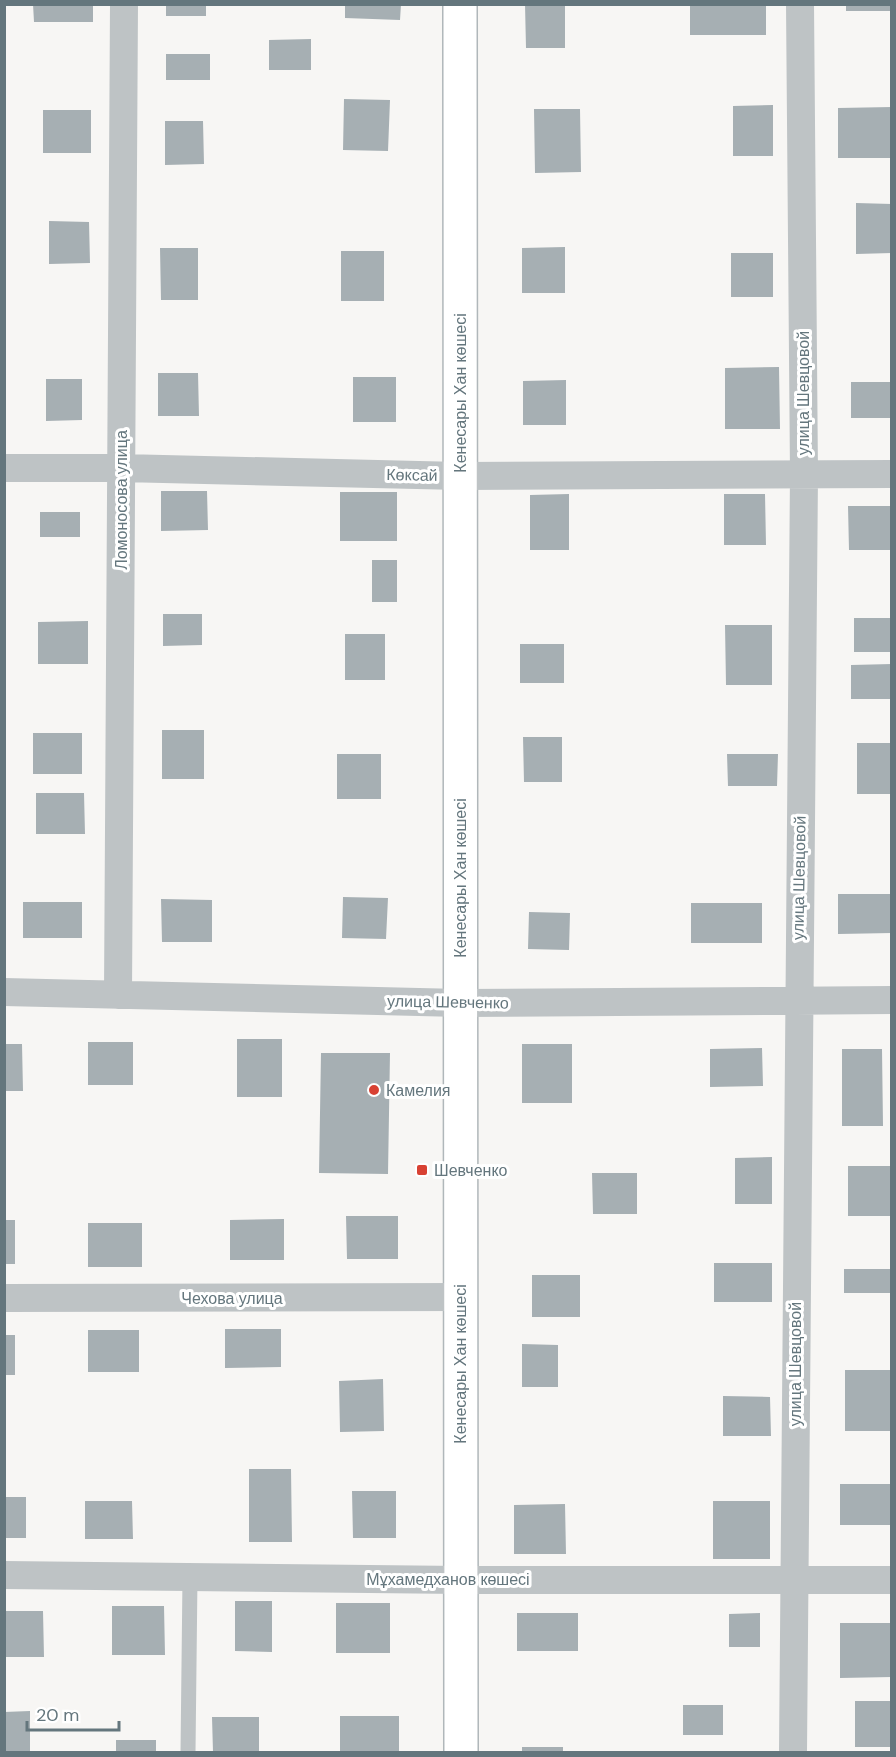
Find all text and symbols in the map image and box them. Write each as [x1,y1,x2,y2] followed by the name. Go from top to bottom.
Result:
[450,313,471,473] street label: Кенесары Хан көшесі
[793,331,814,455] street label: улица Шевцовой
[111,430,132,570] street label: Ломоносова улица
[386,464,438,486] street label: Көксай
[450,798,471,958] street label: Кенесары Хан көшесі
[787,816,811,940] street label: улица Шевцовой
[387,990,509,1014] street label: улица Шевченко
[386,1080,451,1101] place label: Камелия
[367,1083,381,1097] marker: Камелия
[434,1160,508,1181] place label: Шевченко
[415,1163,429,1177] marker: Шевченко
[450,1284,471,1444] street label: Кенесары Хан көшесі
[181,1288,283,1309] street label: Чехова улица
[785,1302,806,1426] street label: улица Шевцовой
[366,1569,530,1590] street label: Мұхамедханов көшесі
[27,1694,118,1732] scale bar
[36,1703,79,1727] text: 20 m

